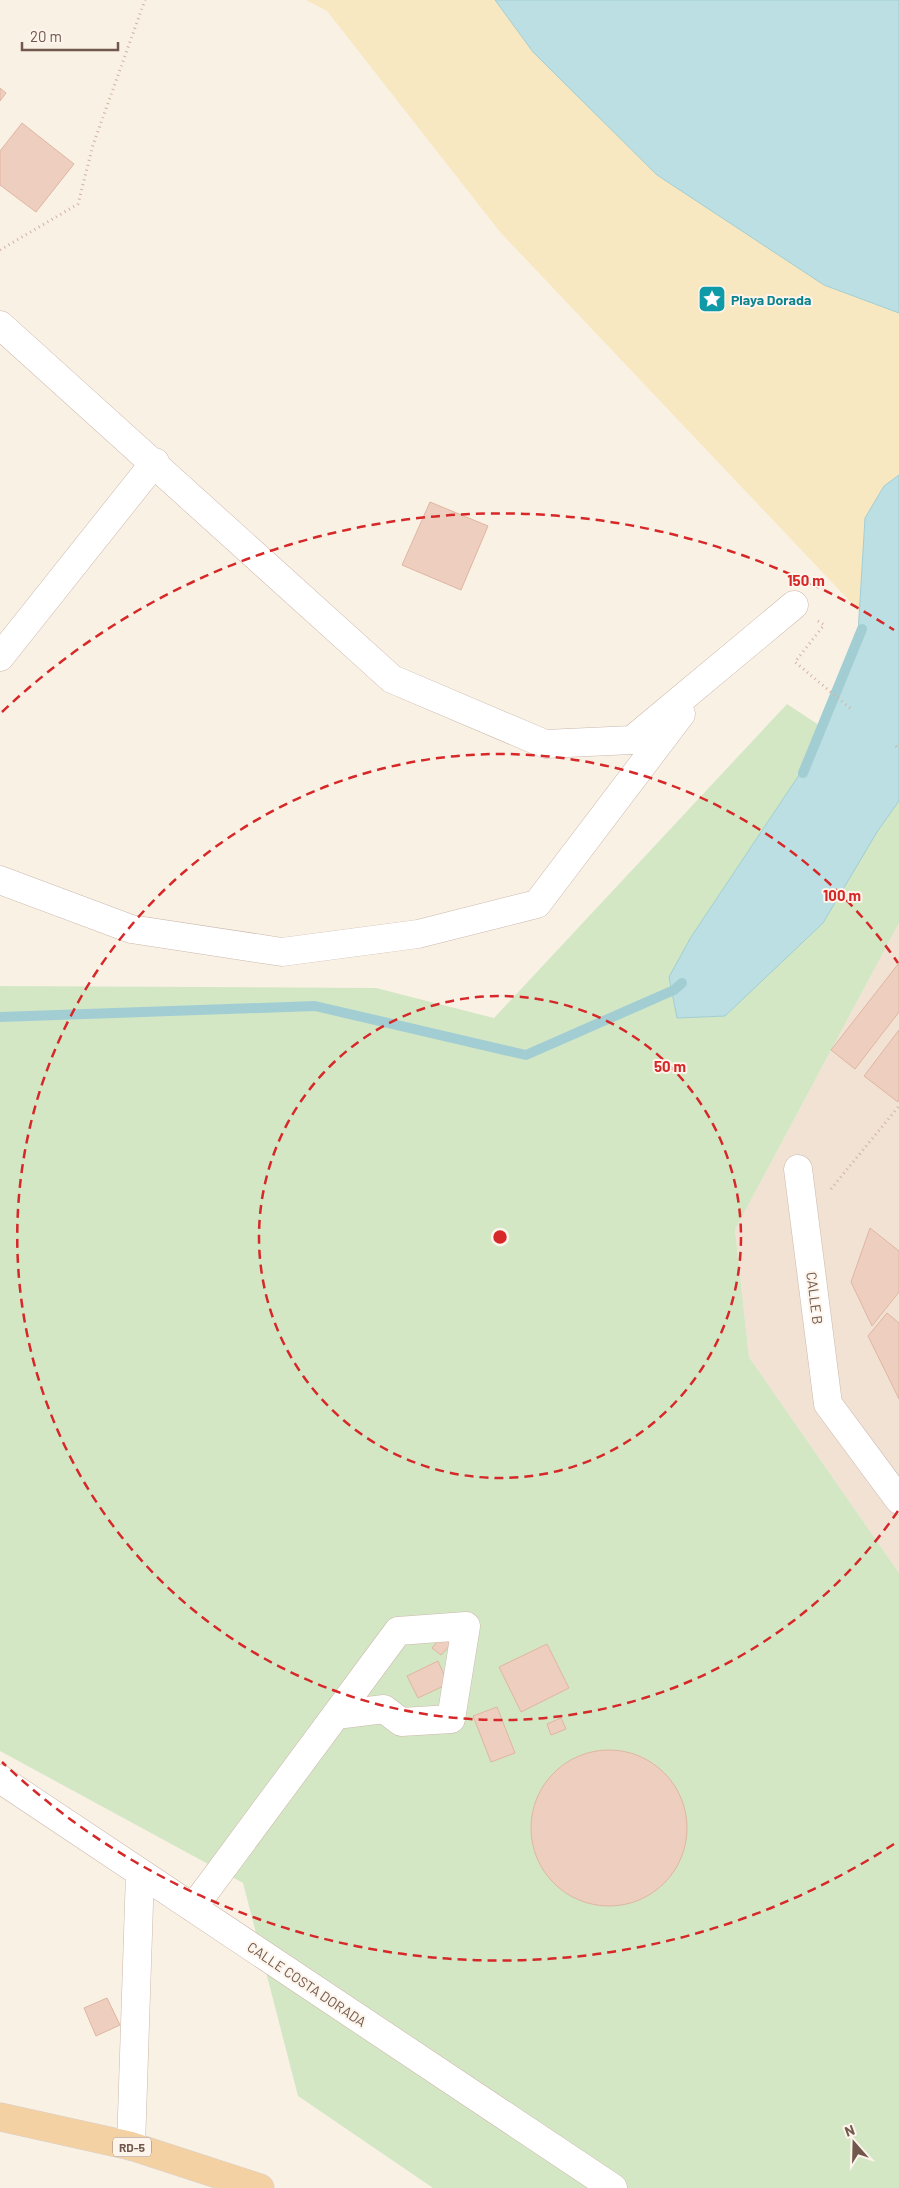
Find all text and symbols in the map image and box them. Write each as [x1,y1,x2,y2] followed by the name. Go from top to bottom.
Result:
[22,20,119,52] scale bar
[30,27,62,45] text: 20 m
[697,284,727,314] place icon: Playa Dorada
[731,291,811,308] place label: Playa Dorada
[787,571,825,589] text: 150 m
[823,886,861,904] text: 100 m
[654,1057,686,1075] text: 50 m
[491,1228,509,1246] centre of rings
[803,1271,827,1325] street label: CALLE B
[244,1938,370,2030] street label: CALLE COSTA DORADA
[829,2118,879,2168] north arrow
[842,2121,857,2140] text: N
[113,2138,151,2156] road number: RD-5

